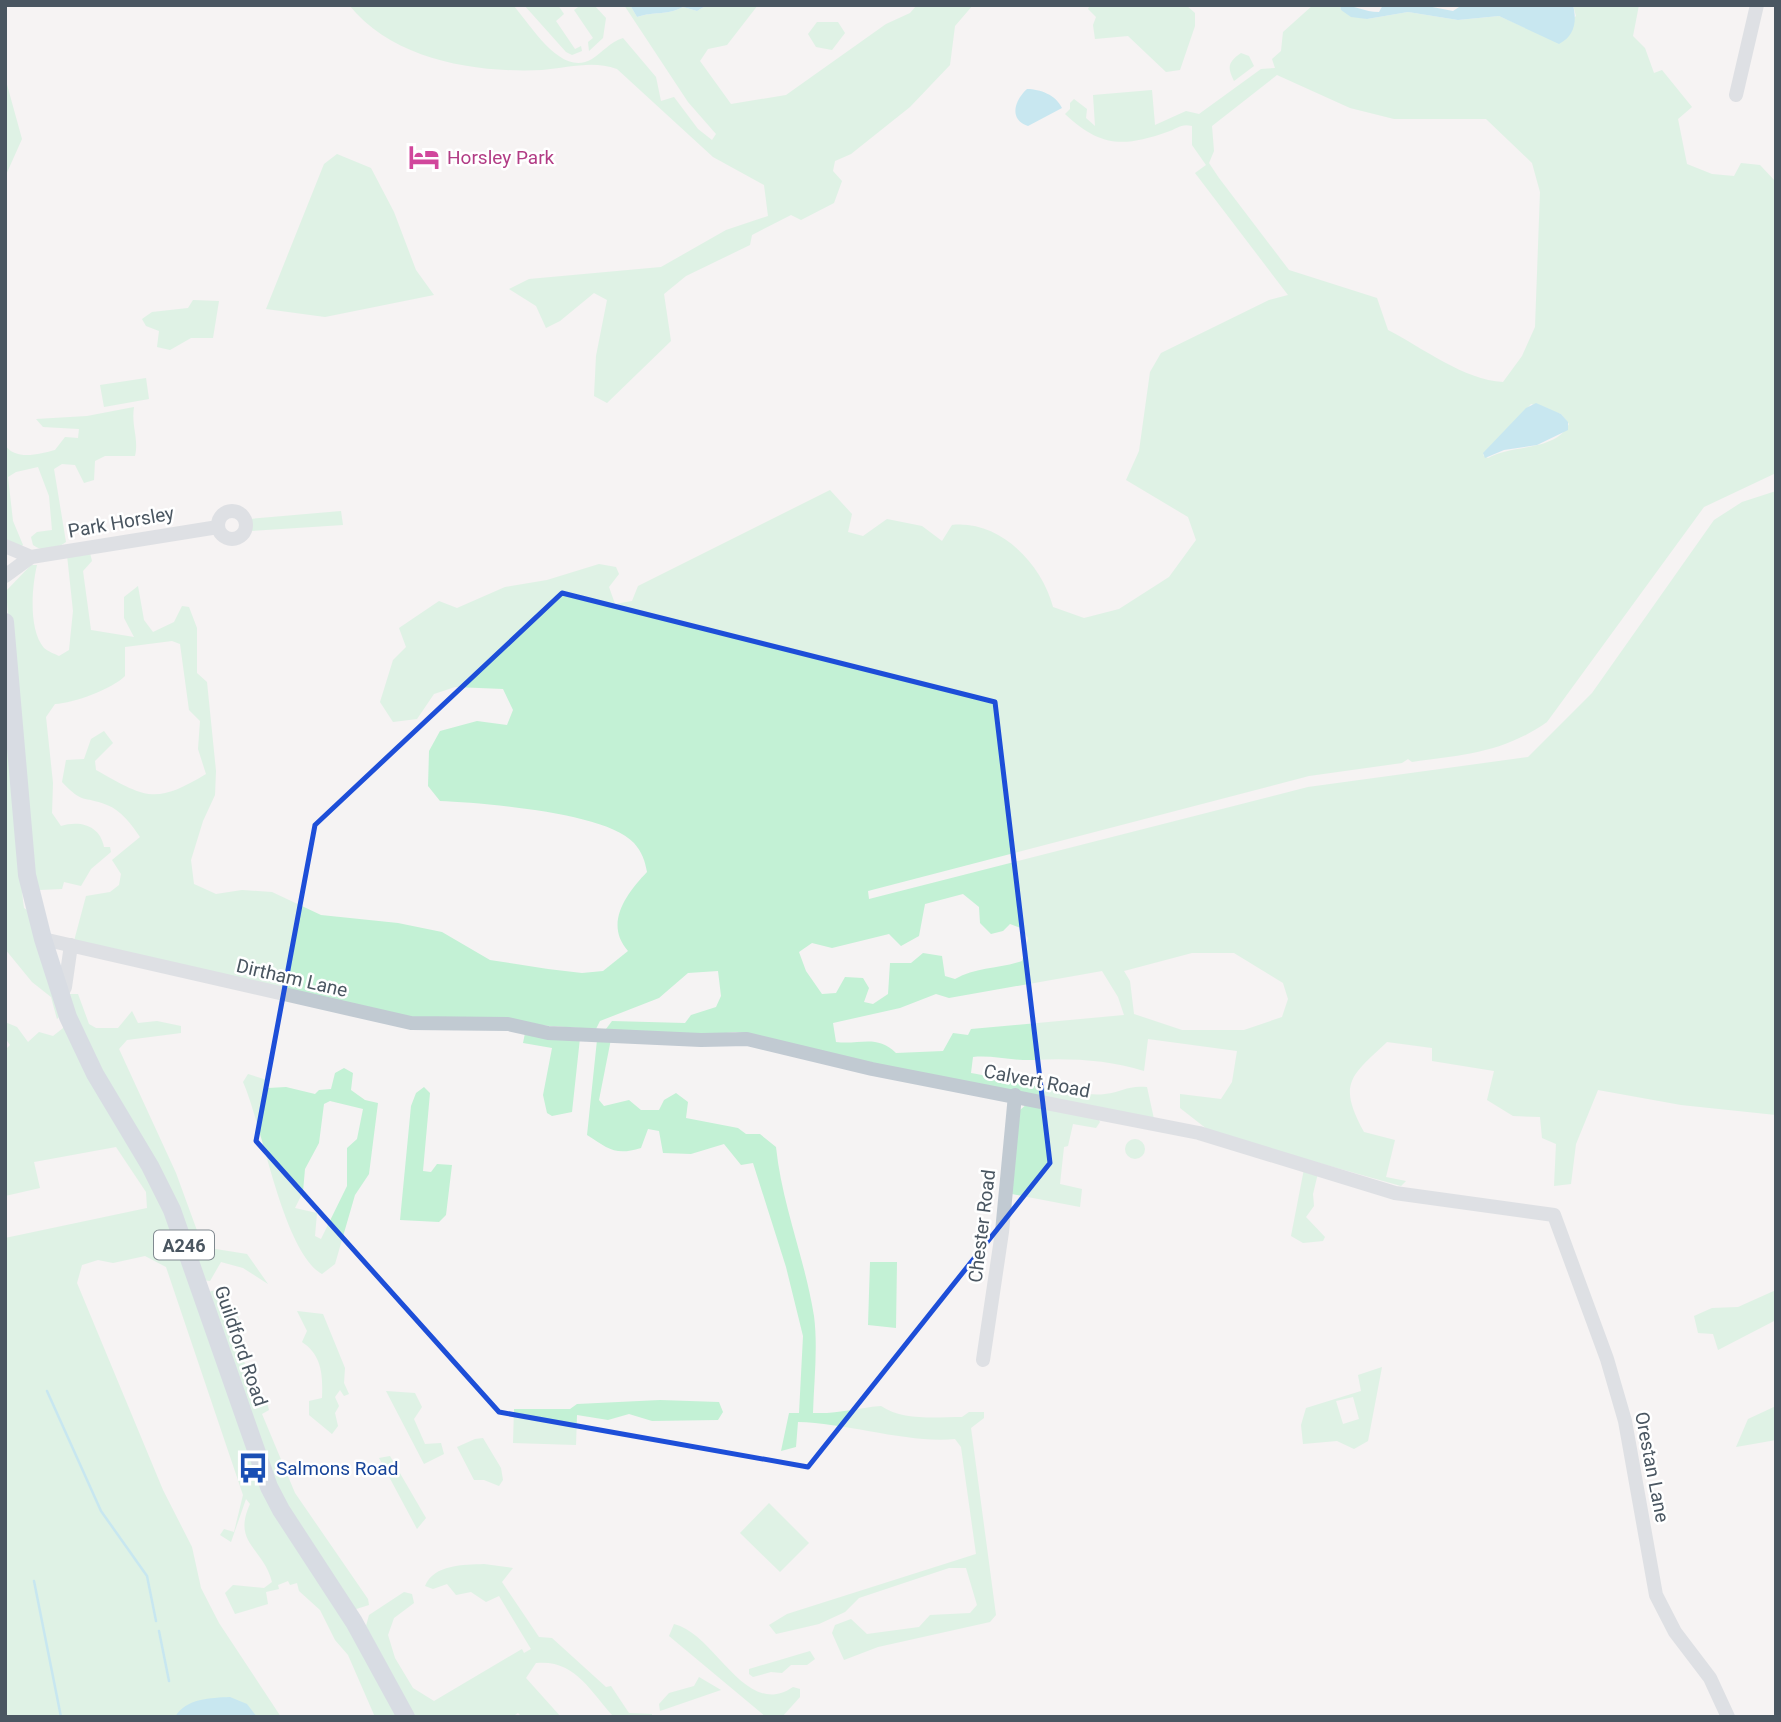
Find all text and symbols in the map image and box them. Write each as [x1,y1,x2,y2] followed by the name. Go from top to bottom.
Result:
[407,140,441,174] hotel icon: Horsley Park
[447,146,555,169] place label: Horsley Park
[66,501,176,543] street label: Park Horsley
[234,954,350,1002] street label: Dirtham Lane
[982,1059,1092,1103] street label: Calvert Road
[964,1168,1000,1284] street label: Chester Road
[154,1230,214,1260] road number: A246
[210,1283,272,1409] street label: Guildford Road
[1630,1410,1674,1524] street label: Orestan Lane
[236,1451,270,1485] bus stop icon: Salmons Road
[276,1457,398,1480] place label: Salmons Road

